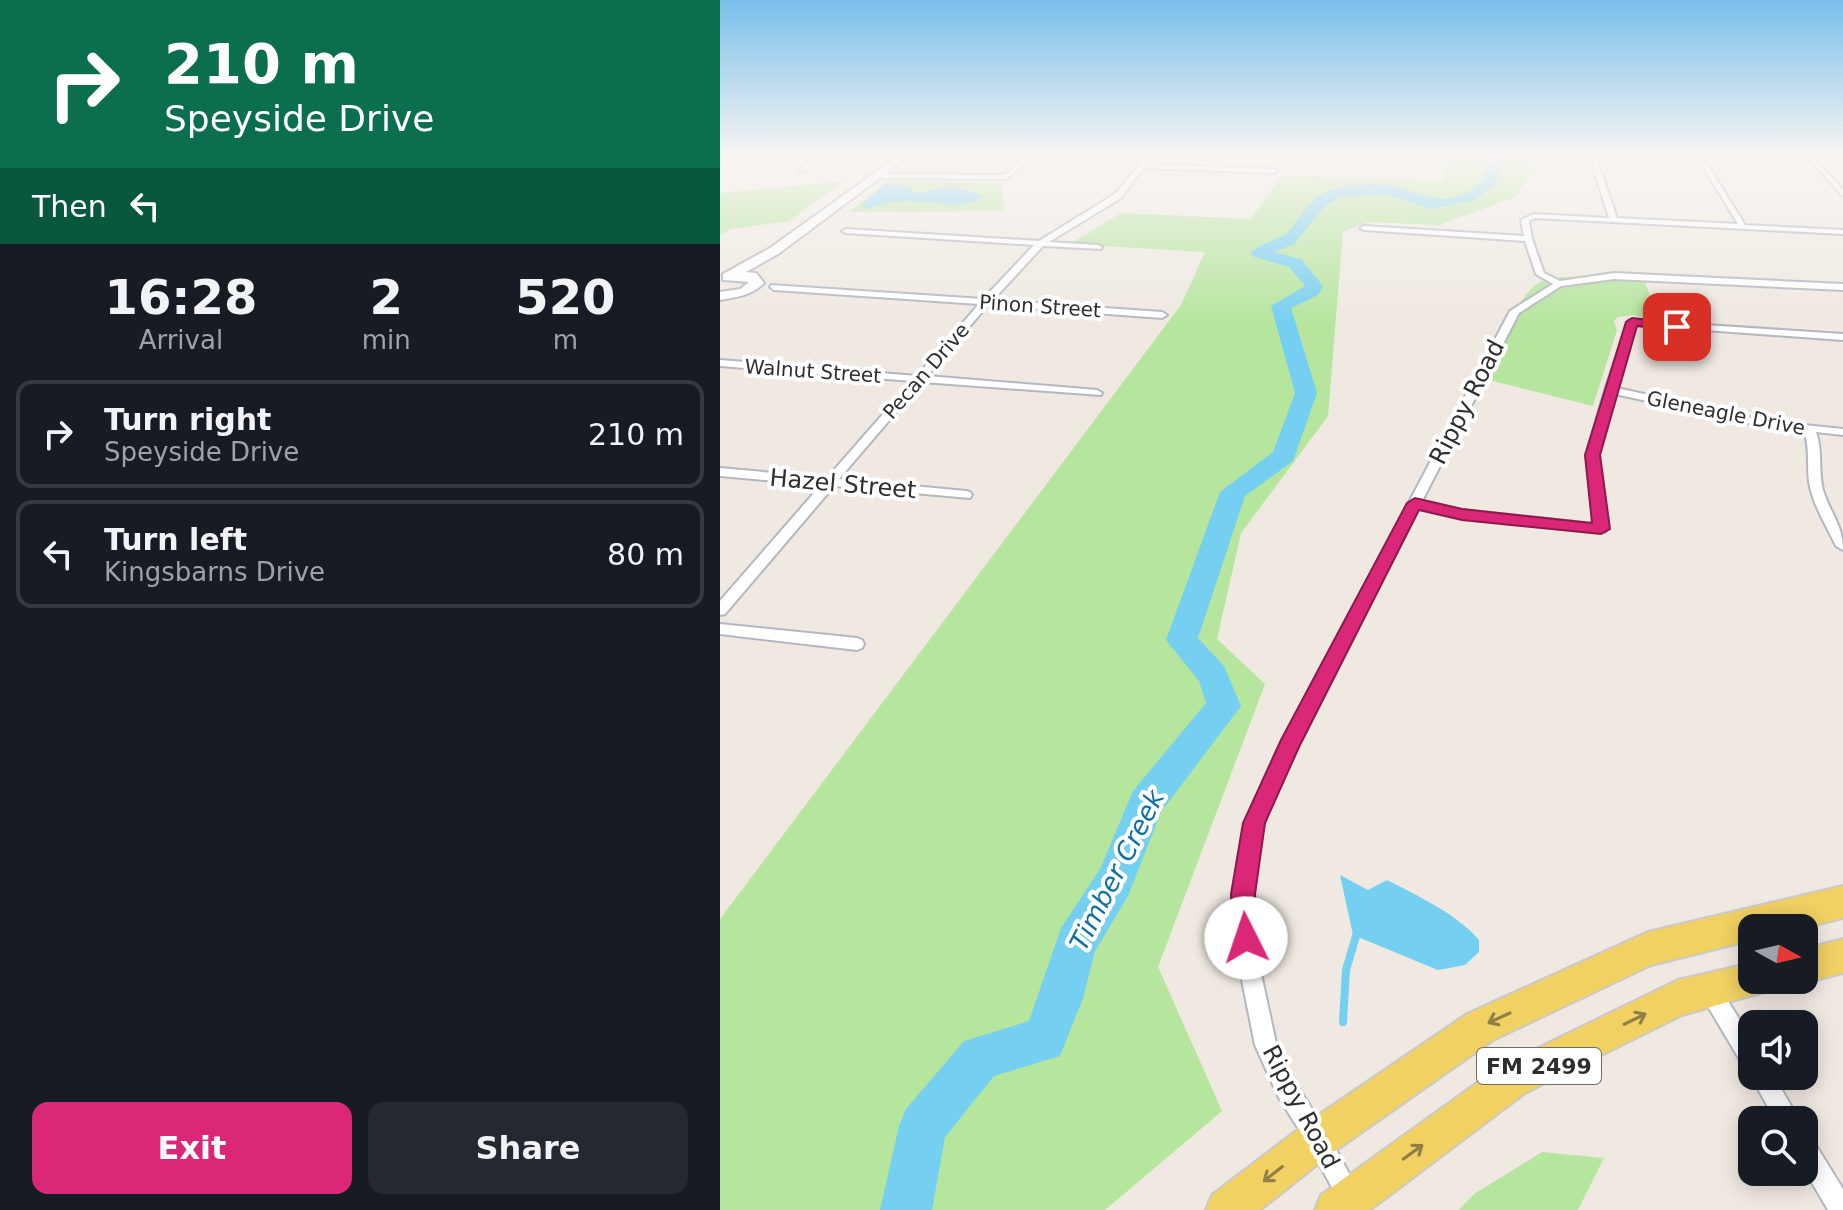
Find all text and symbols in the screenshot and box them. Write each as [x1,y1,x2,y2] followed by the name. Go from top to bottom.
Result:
[164,31,359,96] text: 210 m
[32,32,136,136] icon: right
[164,98,434,139] text: Speyside Drive
[123,184,167,228] icon: left
[32,189,107,224] text: Then
[104,269,257,325] text: 16:28
[370,269,403,325] text: 2
[515,269,615,325] text: 520
[978,290,1102,322] street label: Pinon Street
[1643,293,1711,361] pin
[1655,305,1699,349] icon: arrive
[878,318,974,424] street label: Pecan Drive
[139,325,223,355] text: Arrival
[362,325,411,355] text: min
[553,325,578,355] text: m
[1424,335,1510,469] street label: Rippy Road
[744,354,882,388] street label: Walnut Street
[1645,386,1807,440] street label: Gleneagle Drive
[104,402,271,437] text: Turn right
[36,412,80,456] icon: right
[588,417,684,452] text: 210 m
[104,437,299,467] text: Speyside Drive
[768,464,918,504] street label: Hazel Street
[104,522,247,557] text: Turn left
[36,532,80,576] icon: left
[607,537,684,572] text: 80 m
[104,557,325,587] text: Kingsbarns Drive
[1064,784,1171,955] water label: Timber Creek
[1204,896,1288,980] position arrow
[1738,914,1818,994] north arrow
[1738,914,1818,1186] map controls
[1738,1010,1818,1090] button: sound
[1623,1011,1647,1026] one-way arrow
[1487,1012,1511,1027] one-way arrow
[1257,1040,1345,1174] street label: Rippy Road
[1477,1048,1601,1084] road number: FM 2499
[32,1102,352,1194] button: Exit
[368,1102,688,1194] button: Share
[1738,1106,1818,1186] button: search
[1402,1144,1423,1161] one-way arrow
[1263,1166,1284,1183] one-way arrow

